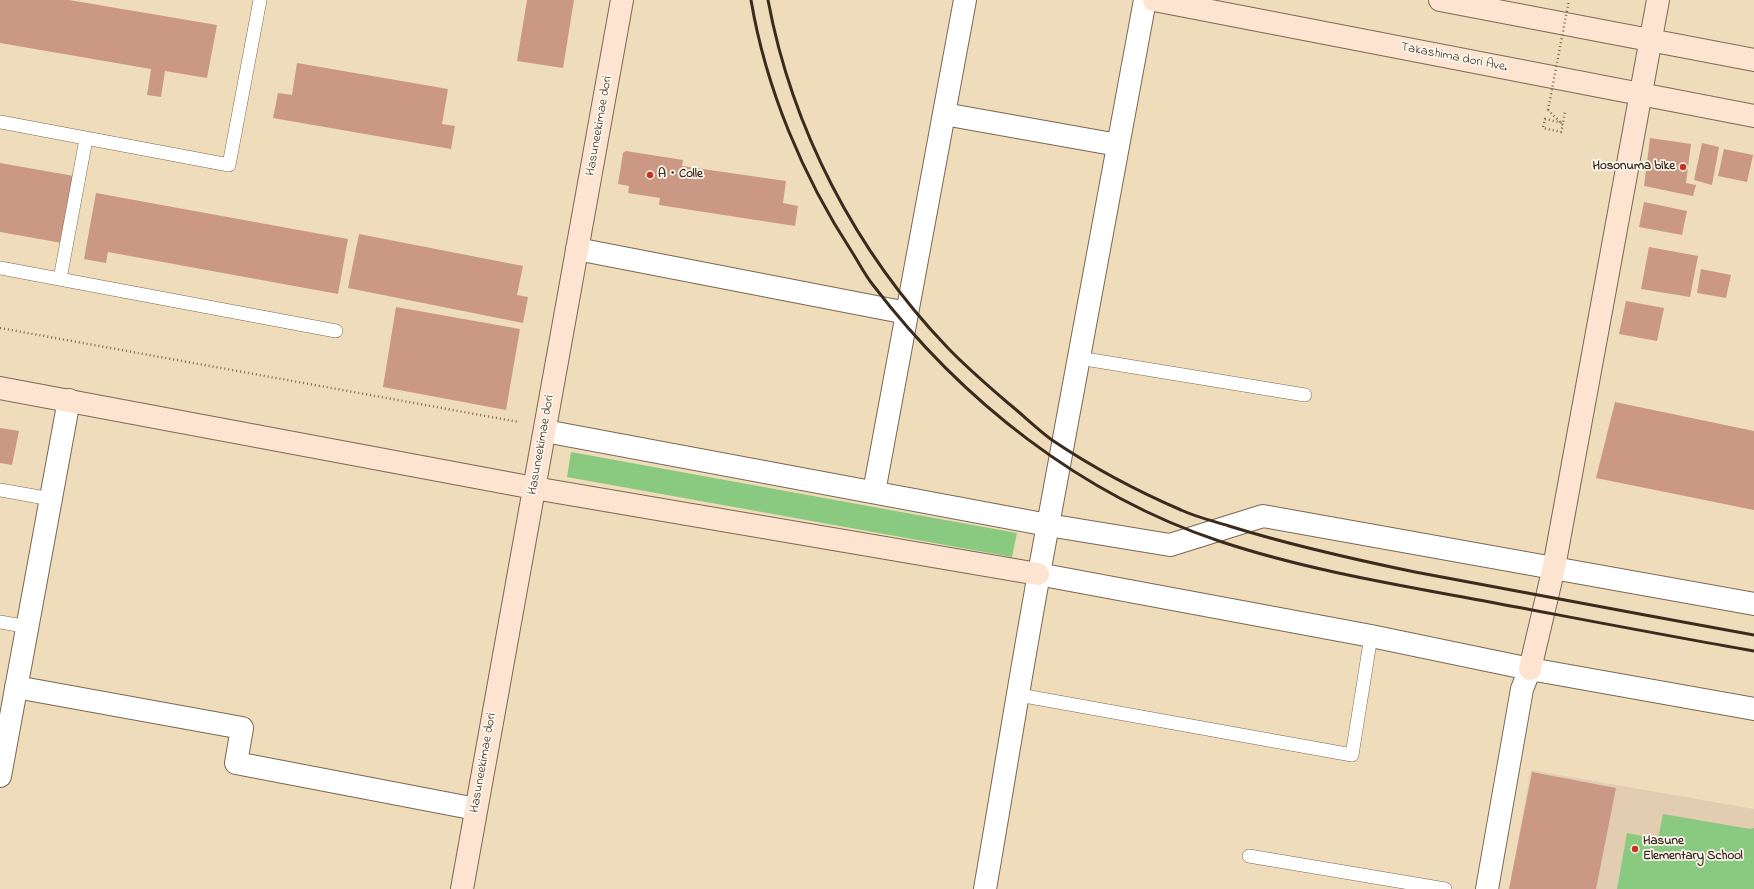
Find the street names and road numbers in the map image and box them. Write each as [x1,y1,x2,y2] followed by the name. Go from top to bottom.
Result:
[1399,40,1509,76] street label: Takashima dori Ave.
[584,75,616,177] street label: Hasuneekimae dori
[526,394,558,496] street label: Hasuneekimae dori
[468,712,500,814] street label: Hasuneekimae dori

